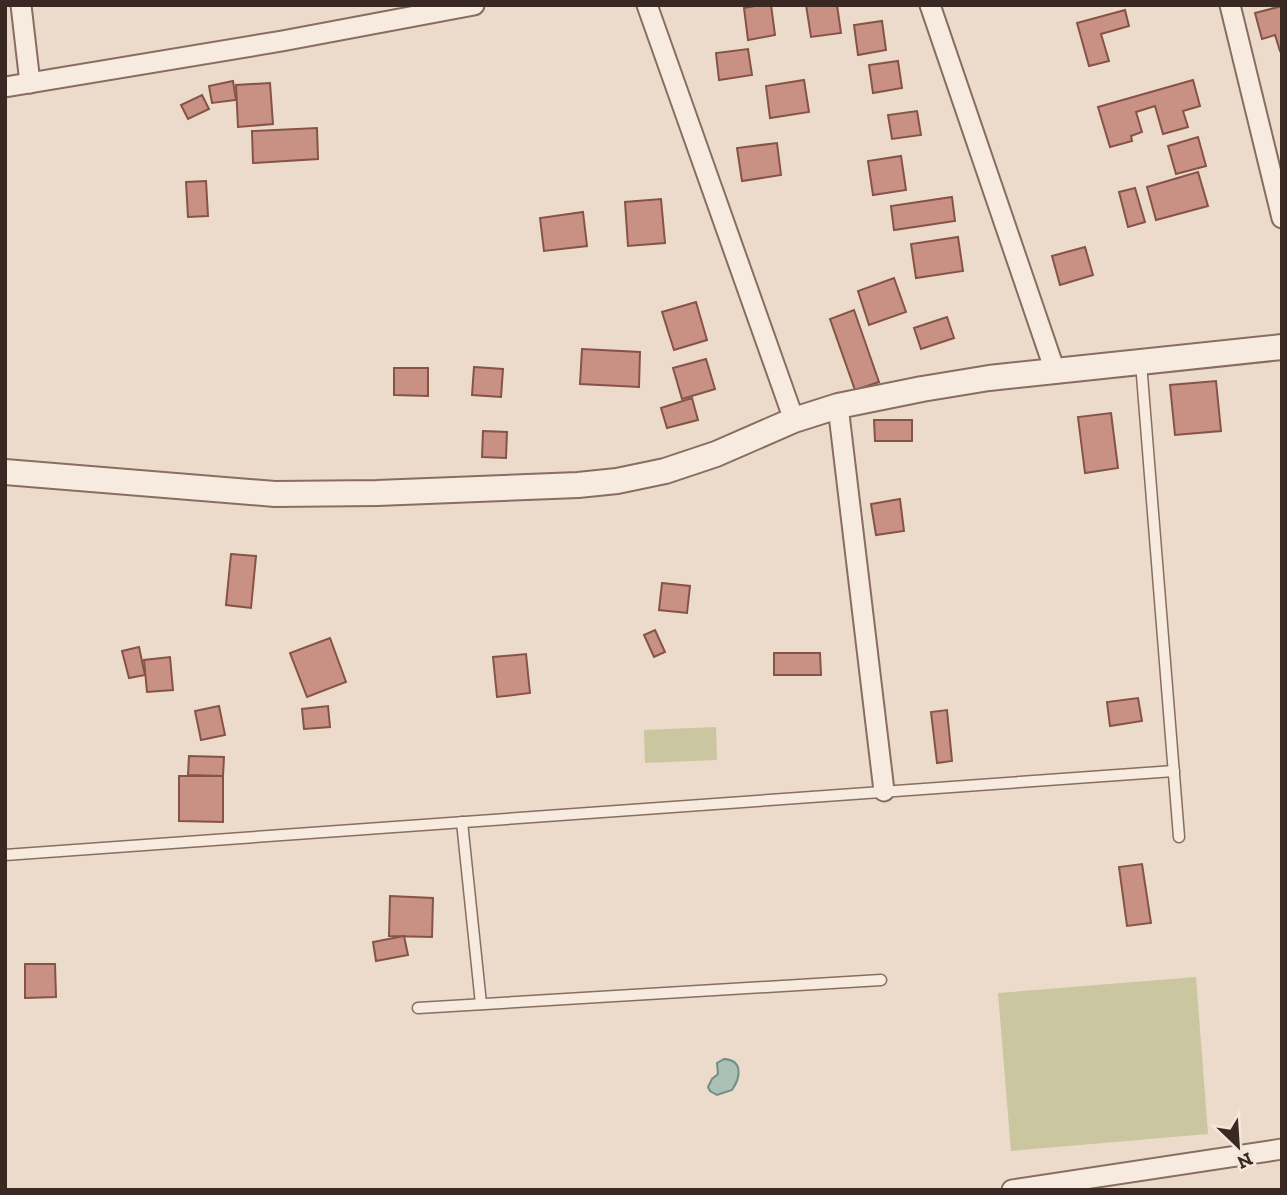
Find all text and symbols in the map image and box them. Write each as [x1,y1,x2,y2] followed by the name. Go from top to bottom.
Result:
[1203,1111,1273,1181] north arrow
[1234,1147,1256,1174] text: N

